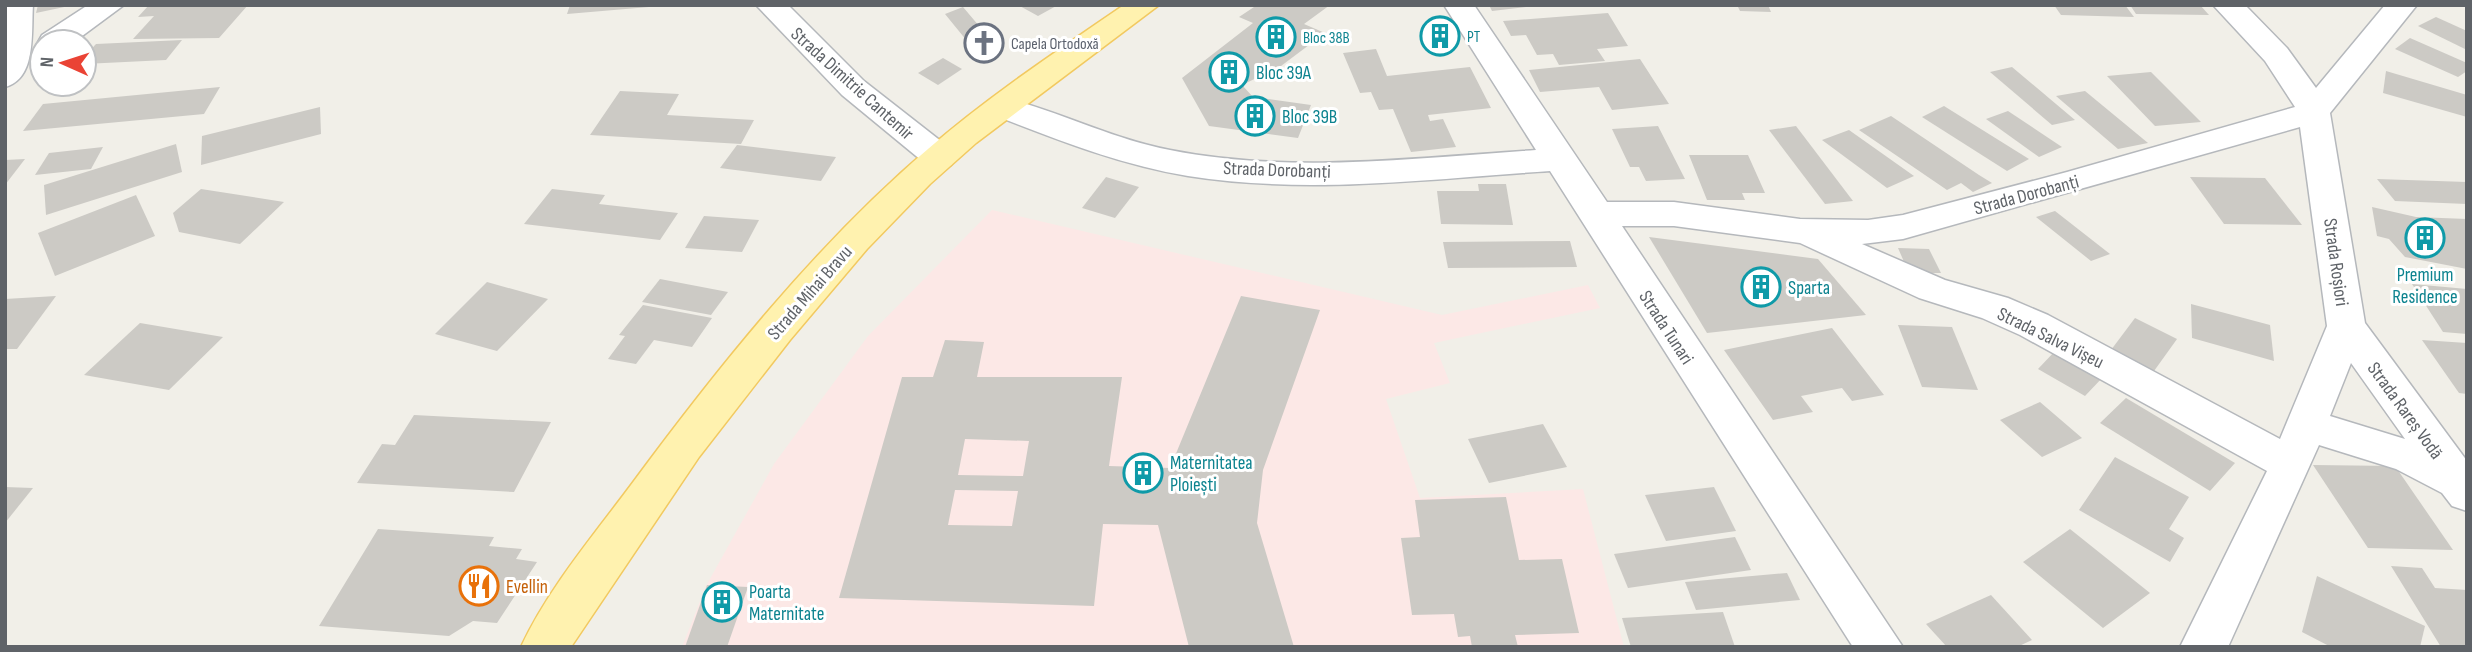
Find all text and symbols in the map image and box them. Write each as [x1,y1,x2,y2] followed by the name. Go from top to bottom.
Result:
[1419,15,1461,57] building icon: PT
[1255,16,1297,58] building icon: Bloc 38B
[963,22,1005,64] church icon: Capela Ortodoxă
[786,23,919,146] street label: Strada Dimitrie Cantemir
[28,28,98,98] north arrow
[1467,28,1481,47] place label: PT
[1303,29,1350,48] place label: Bloc 38B
[1011,35,1099,54] place label: Capela Ortodoxă
[1208,51,1250,93] building icon: Bloc 39A
[36,57,59,68] text: N
[1256,62,1312,85] place label: Bloc 39A
[1234,95,1276,137] building icon: Bloc 39B
[1282,106,1337,129] place label: Bloc 39B
[1223,157,1331,184] street label: Strada Dorobanți
[1971,170,2081,220] street label: Strada Dorobanți
[2318,217,2353,308] street label: Strada Roșiori
[2404,217,2446,259] building icon: Premium Residence
[763,241,857,345] street label: Strada Mihai Bravu
[2392,264,2458,309] place label: Premium Residence
[1740,266,1782,308] building icon: Sparta
[1788,277,1830,300] place label: Sparta
[1633,287,1698,369] street label: Strada Tunari
[1993,303,2107,374] street label: Strada Salva Vișeu
[2362,358,2448,464] street label: Strada Rareș Vodă
[1122,452,1164,494] building icon: Maternitatea Ploiești
[1170,452,1253,497] place label: Maternitatea Ploiești
[458,565,500,607] restaurant icon: Evellin
[506,576,548,599] place label: Evellin
[701,581,743,623] building icon: Poarta Maternitate
[749,581,824,626] place label: Poarta Maternitate

